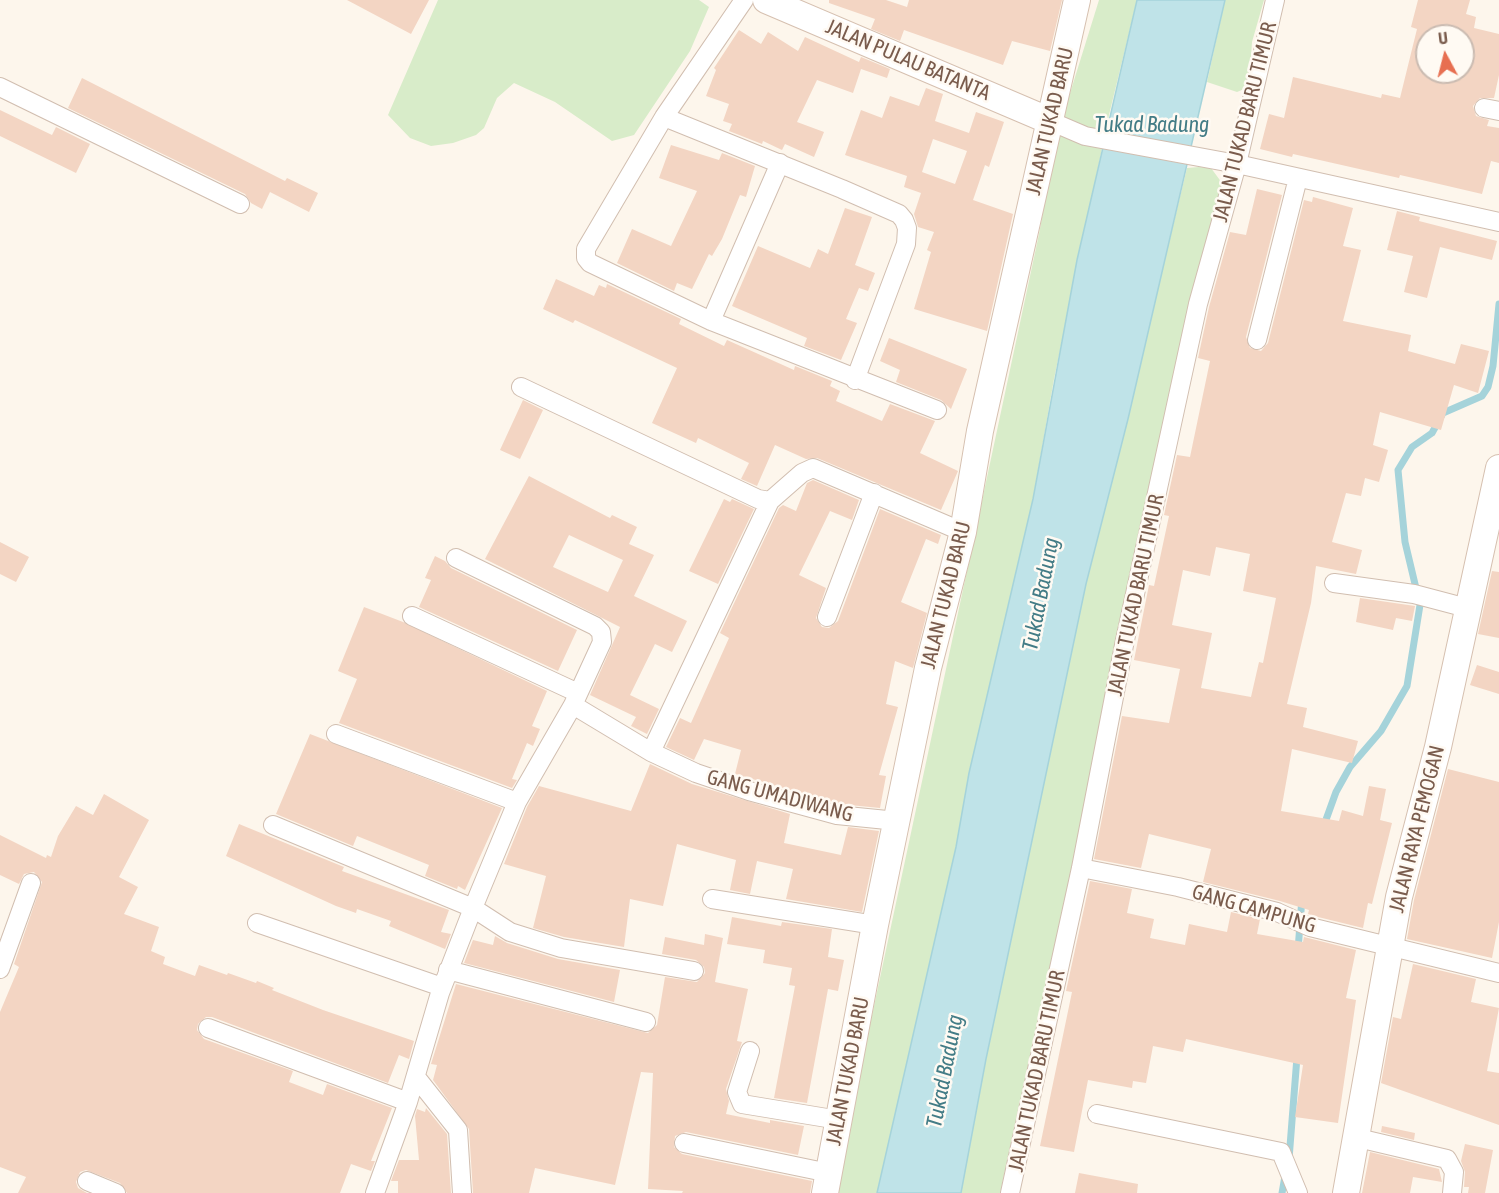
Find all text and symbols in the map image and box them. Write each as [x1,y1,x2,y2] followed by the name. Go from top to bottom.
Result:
[822,14,994,106] street label: JALAN PULAU BATANTA
[1208,19,1282,225] street label: JALAN TUKAD BARU TIMUR
[1415,24,1475,84] north arrow
[1437,29,1449,48] text: U
[1021,45,1079,197] street label: JALAN TUKAD BARU
[1095,112,1209,138] water label: Tukad Badung
[1102,492,1170,698] street label: JALAN TUKAD BARU TIMUR
[916,519,976,671] street label: JALAN TUKAD BARU
[1017,535,1065,653] water label: Tukad Badung
[1384,743,1450,915] street label: JALAN RAYA PEMOGAN
[704,764,856,828] street label: GANG UMADIWANG
[1189,879,1319,939] street label: GANG CAMPUNG
[1003,968,1071,1174] street label: JALAN TUKAD BARU TIMUR
[821,995,875,1147] street label: JALAN TUKAD BARU
[921,1012,969,1130] water label: Tukad Badung

